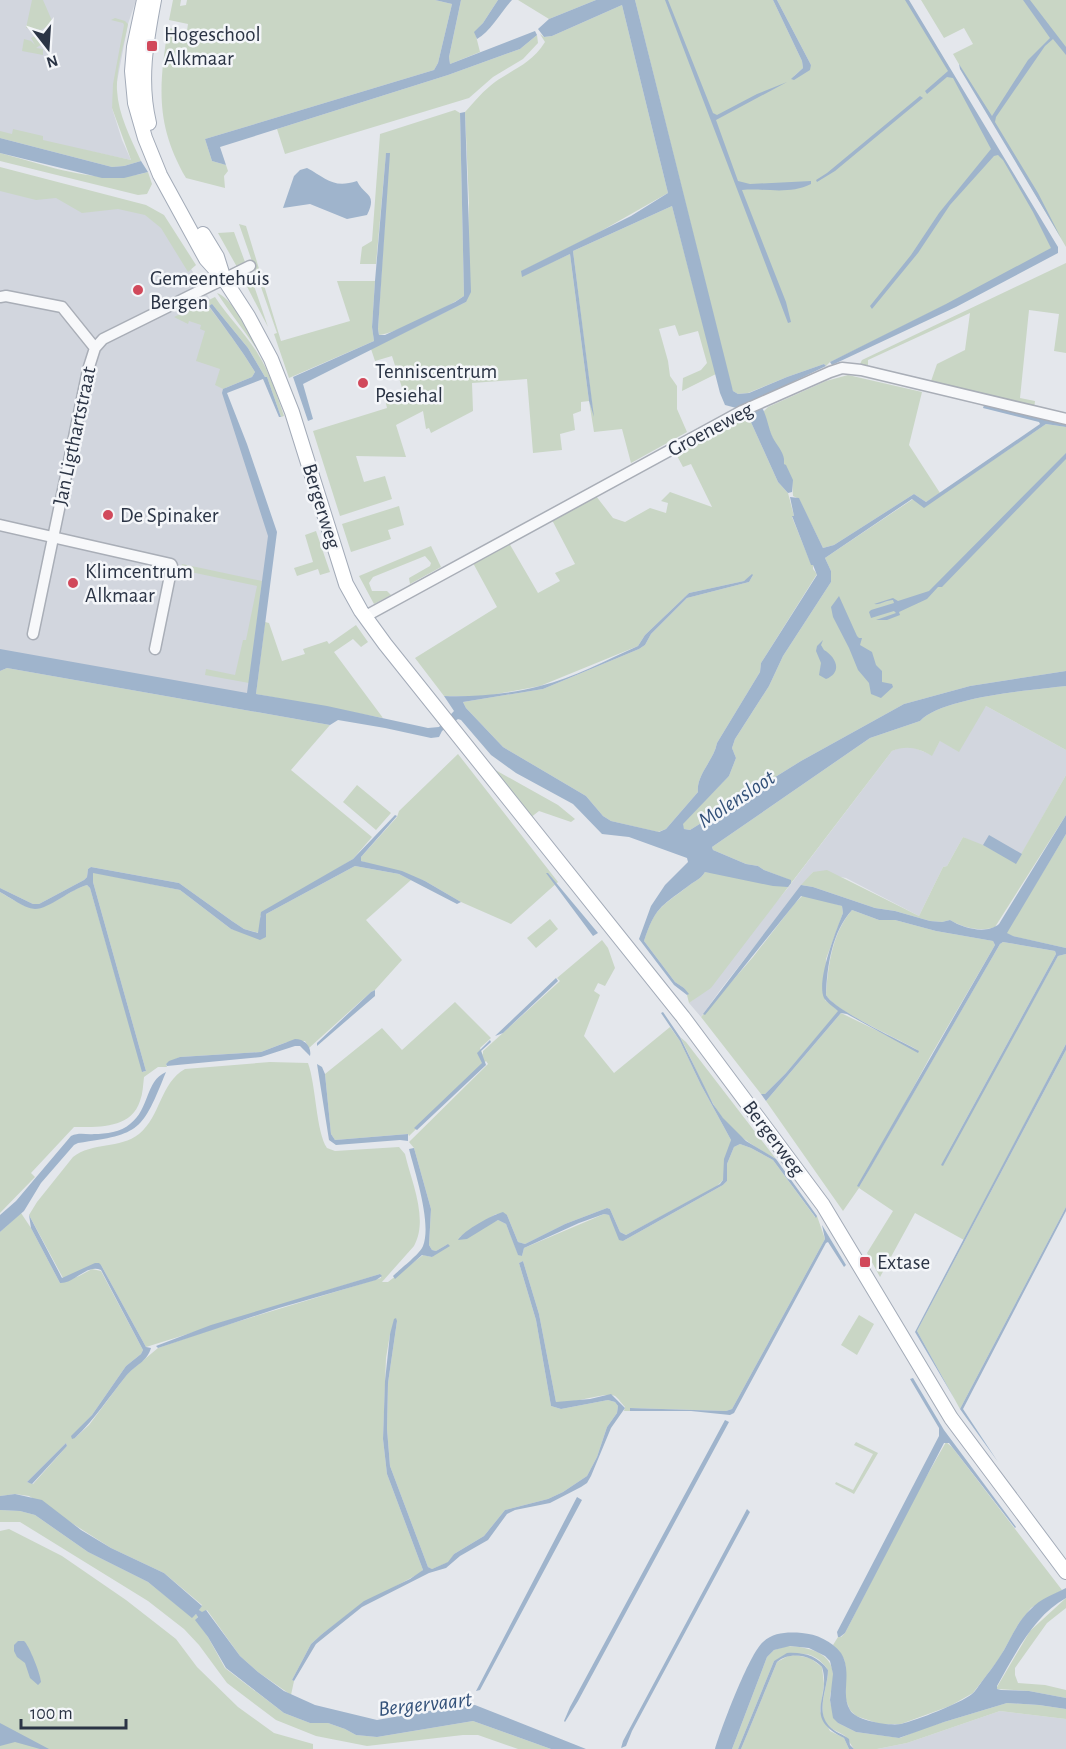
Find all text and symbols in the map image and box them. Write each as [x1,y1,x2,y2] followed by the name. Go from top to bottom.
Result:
[18,18,78,78] north arrow
[164,24,261,69] place label: Hogeschool Alkmaar
[145,39,159,53] marker: Hogeschool Alkmaar
[44,52,60,71] text: N
[150,268,269,313] place label: Gemeentehuis Bergen
[131,283,145,297] marker: Gemeentehuis Bergen
[375,361,497,406] place label: Tenniscentrum Pesiehal
[49,364,100,508] street label: Jan Ligthartstraat
[356,376,370,390] marker: Tenniscentrum Pesiehal
[664,398,757,461] street label: Groeneweg
[299,461,345,552] street label: Bergerweg
[120,505,219,526] place label: De Spinaker
[101,508,115,522] marker: De Spinaker
[85,561,193,606] place label: Klimcentrum Alkmaar
[66,576,80,590] marker: Klimcentrum Alkmaar
[694,766,780,832] water label: Molensloot
[739,1097,809,1180] street label: Bergerweg
[877,1252,930,1273] place label: Extase
[858,1255,872,1269] marker: Extase
[377,1688,474,1720] water label: Bergervaart
[21,1692,126,1730] scale bar
[30,1705,73,1723] text: 100 m

